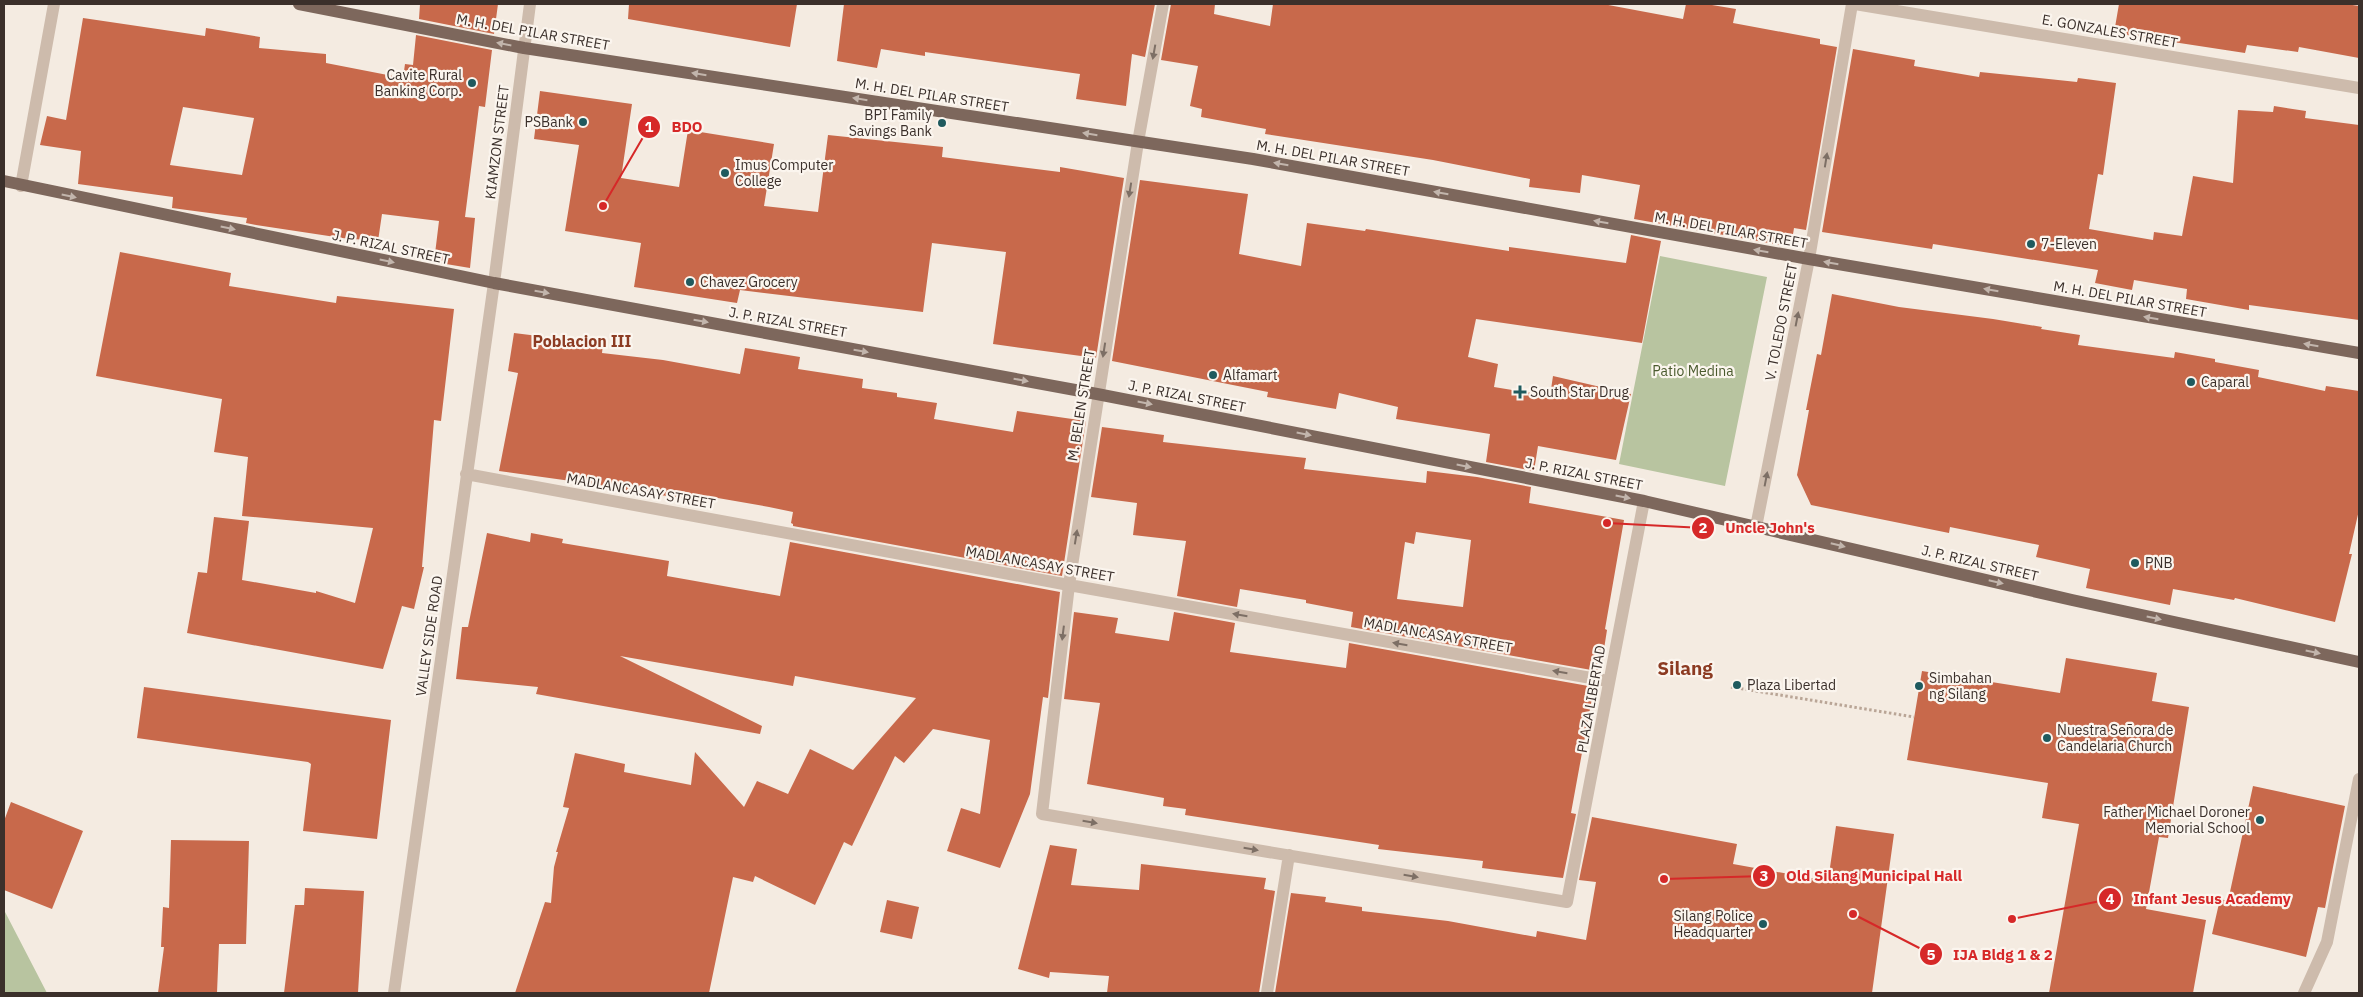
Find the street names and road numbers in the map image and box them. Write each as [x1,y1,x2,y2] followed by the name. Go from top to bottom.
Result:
[455,10,611,54] street label: M. H. DEL PILAR STREET
[2041,10,2179,52] street label: E. GONZALES STREET
[854,74,1010,116] street label: M. H. DEL PILAR STREET
[481,84,513,200] street label: KIAMZON STREET
[1255,136,1411,180] street label: M. H. DEL PILAR STREET
[1653,208,1809,252] street label: M. H. DEL PILAR STREET
[331,226,451,268] street label: J. P. RIZAL STREET
[1761,262,1801,382] street label: V. TOLEDO STREET
[2052,277,2208,321] street label: M. H. DEL PILAR STREET
[728,303,848,341] street label: J. P. RIZAL STREET
[1063,348,1099,462] street label: M. BELEN STREET
[1127,376,1247,416] street label: J. P. RIZAL STREET
[1524,454,1644,494] street label: J. P. RIZAL STREET
[565,469,717,513] street label: MADLANCASAY STREET
[1920,541,2040,585] street label: J. P. RIZAL STREET
[964,542,1116,586] street label: MADLANCASAY STREET
[412,574,446,698] street label: VALLEY SIDE ROAD
[1362,613,1514,657] street label: MADLANCASAY STREET
[1573,644,1609,754] street label: PLAZA LIBERTAD

